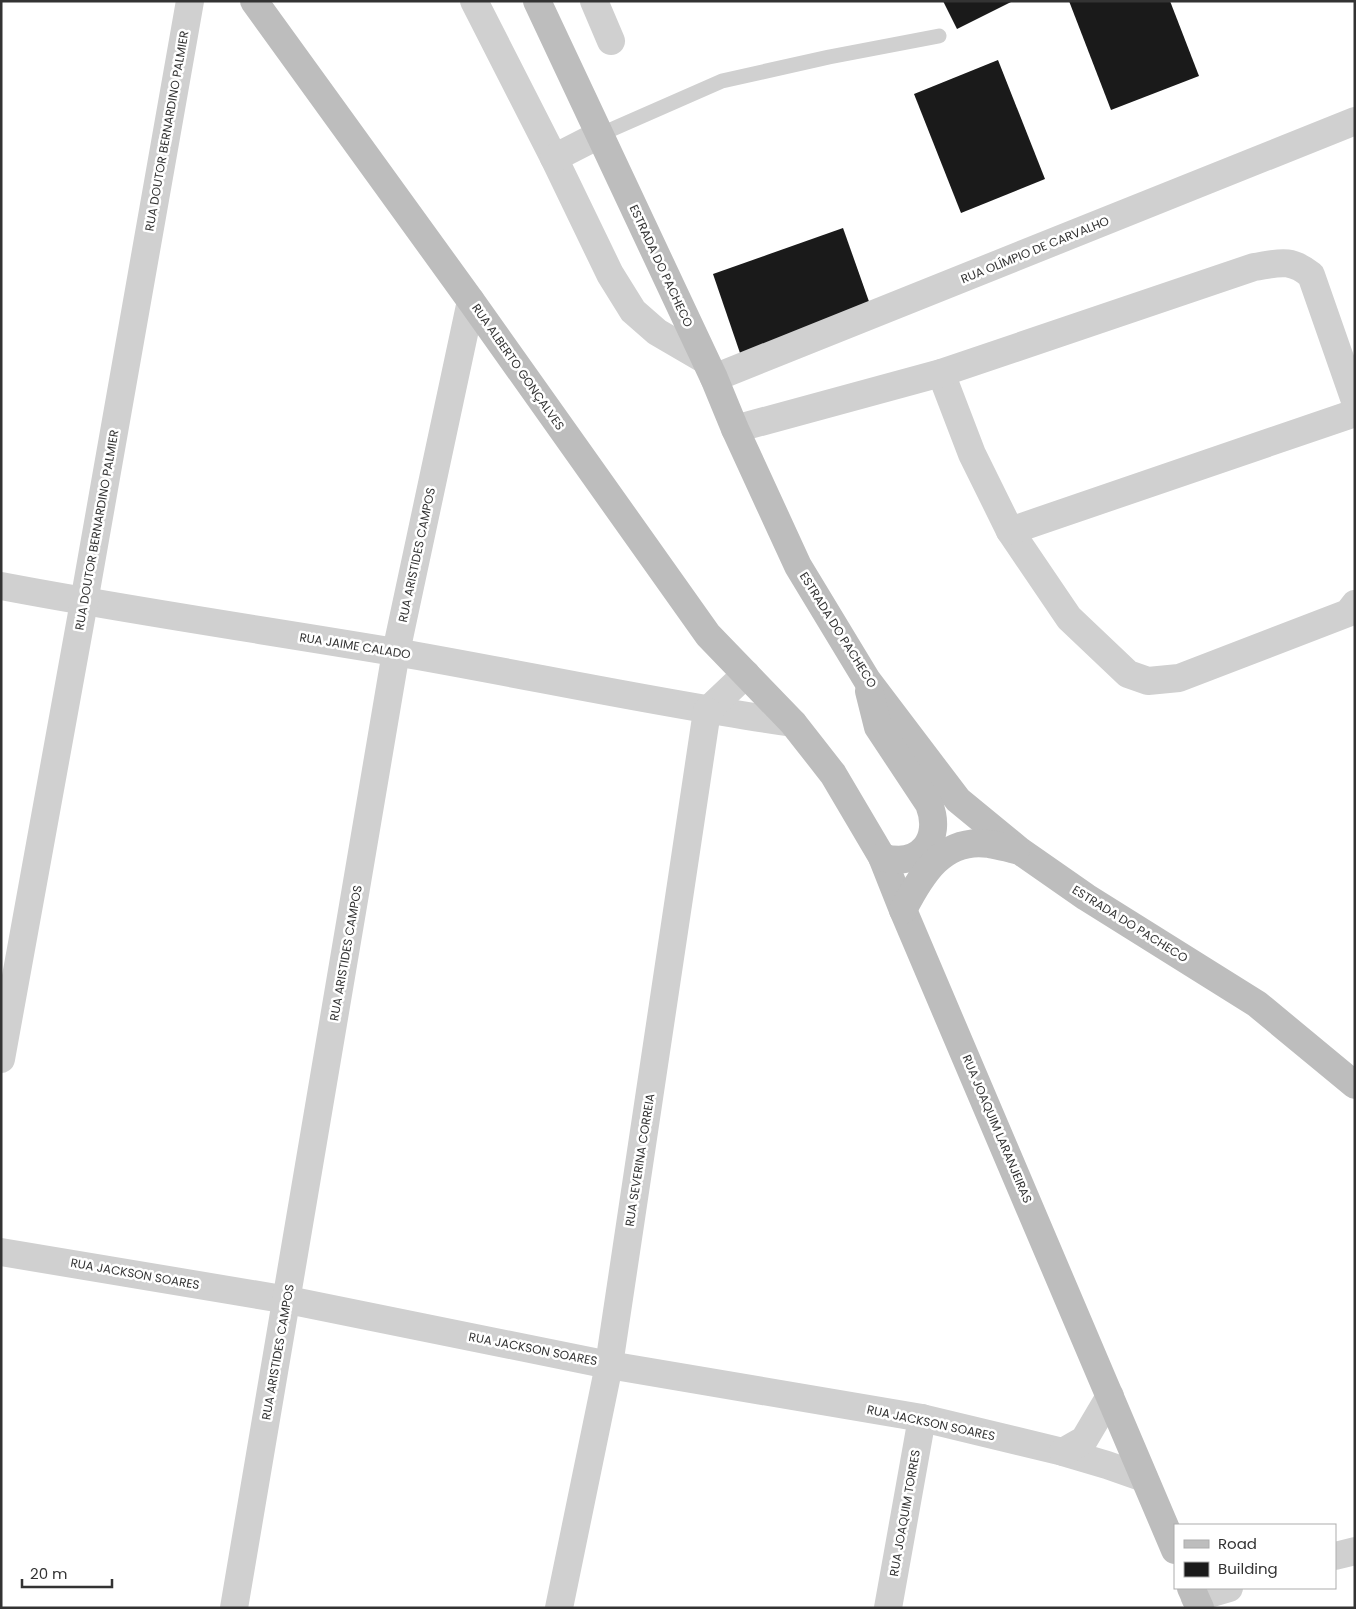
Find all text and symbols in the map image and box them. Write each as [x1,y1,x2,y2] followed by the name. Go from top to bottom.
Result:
[140,29,193,232] street label: RUA DOUTOR BERNARDINO PALMIER
[626,202,697,330] street label: ESTRADA DO PACHECO
[958,212,1112,287] street label: RUA OLÍMPIO DE CARVALHO
[468,300,569,433] street label: RUA ALBERTO GONÇALVES
[70,428,123,631] street label: RUA DOUTOR BERNARDINO PALMIER
[394,486,439,624] street label: RUA ARISTIDES CAMPOS
[796,569,881,691] street label: ESTRADA DO PACHECO
[298,628,412,663] street label: RUA JAIME CALADO
[1069,881,1191,966] street label: ESTRADA DO PACHECO
[325,884,366,1022] street label: RUA ARISTIDES CAMPOS
[958,1052,1036,1206] street label: RUA JOAQUIM LARANJEIRAS
[621,1092,658,1228] street label: RUA SEVERINA CORREIA
[69,1254,201,1293] street label: RUA JACKSON SOARES
[257,1283,298,1421] street label: RUA ARISTIDES CAMPOS
[467,1328,599,1369] street label: RUA JACKSON SOARES
[865,1401,997,1444] street label: RUA JACKSON SOARES
[885,1448,924,1578] street label: RUA JOAQUIM TORRES
[1174,1524,1336,1589] legend
[1218,1533,1257,1554] text: Road
[22,1556,112,1588] scale bar
[1218,1558,1278,1579] text: Building
[30,1563,68,1584] text: 20 m

